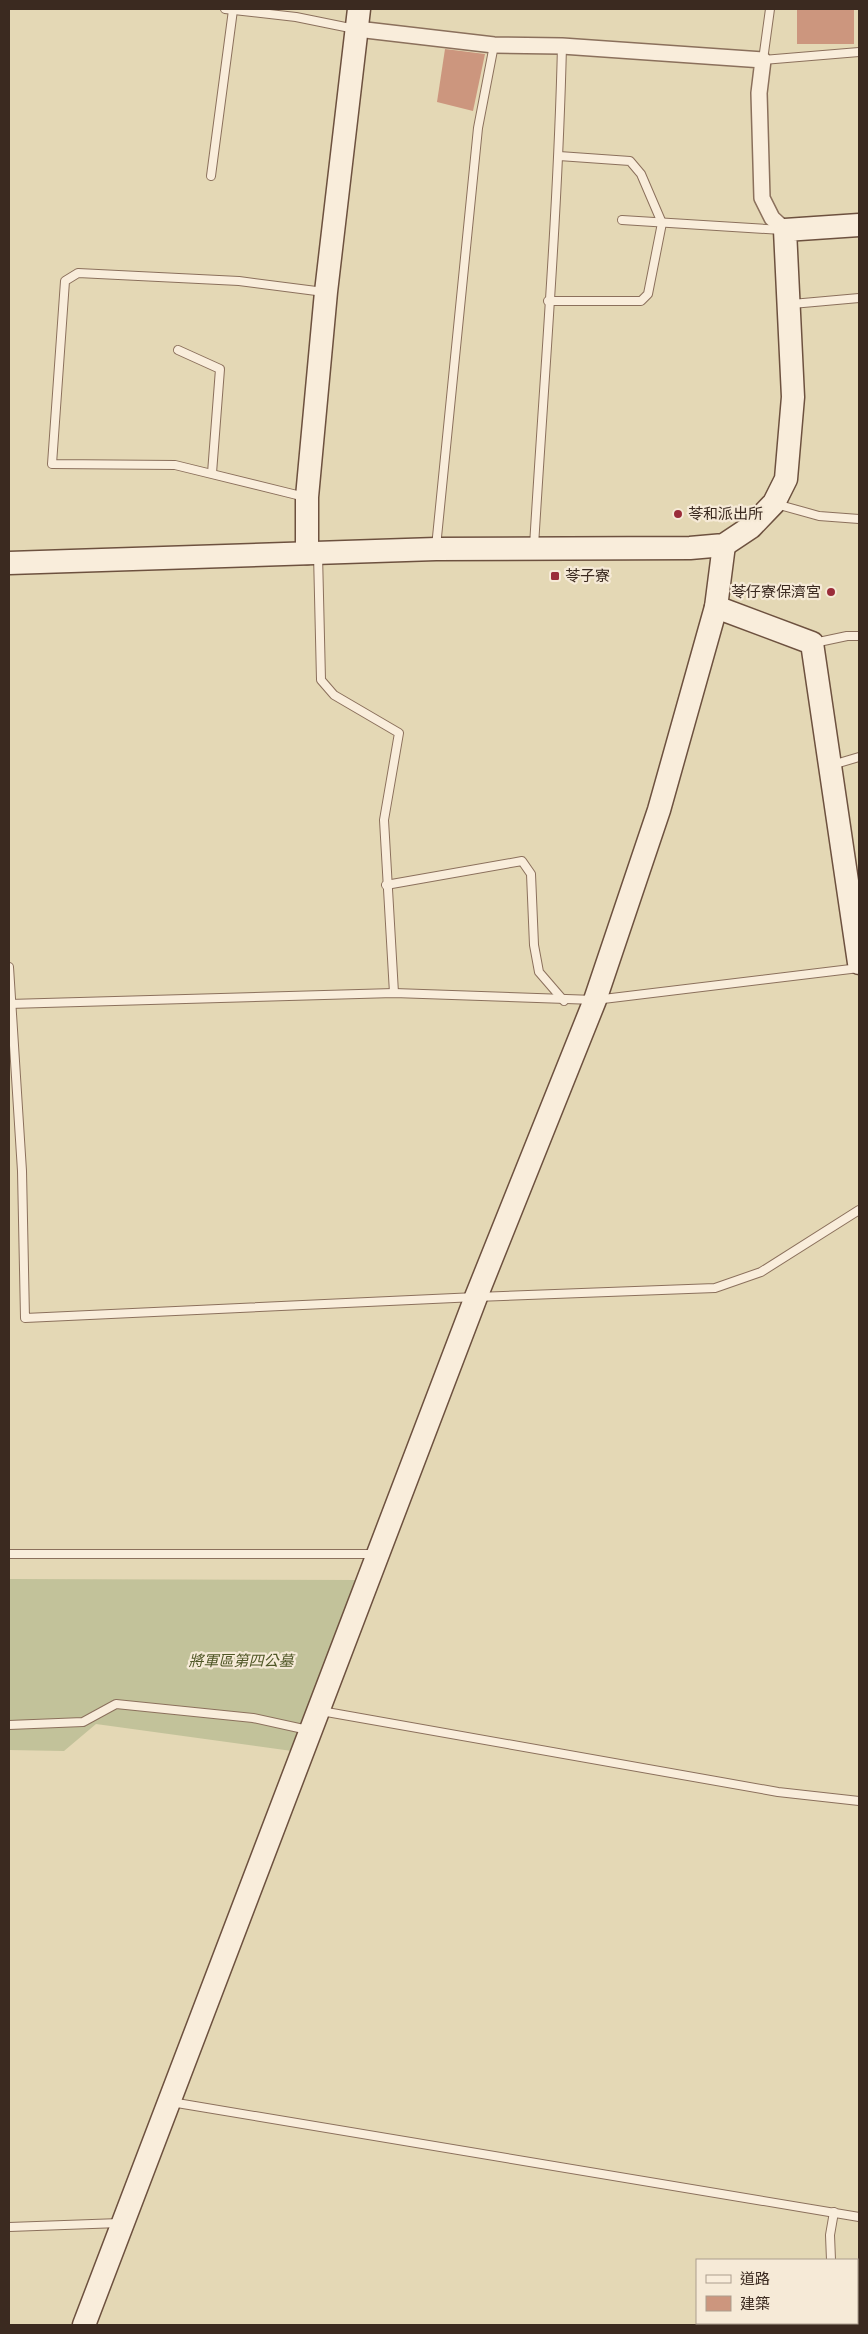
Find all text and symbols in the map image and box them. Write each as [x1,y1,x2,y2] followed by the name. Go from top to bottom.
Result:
[688,501,763,524] place label: 苓和派出所
[672,508,684,520] marker: 苓和派出所
[565,563,610,586] place label: 苓子寮
[549,570,561,582] marker: 苓子寮
[731,579,821,602] place label: 苓仔寮保濟宮
[825,586,837,598] marker: 苓仔寮保濟宮
[188,1648,296,1671] park label: 將軍區第四公墓
[696,2259,858,2324] legend
[740,2266,770,2289] text: 道路
[740,2291,770,2314] text: 建築

